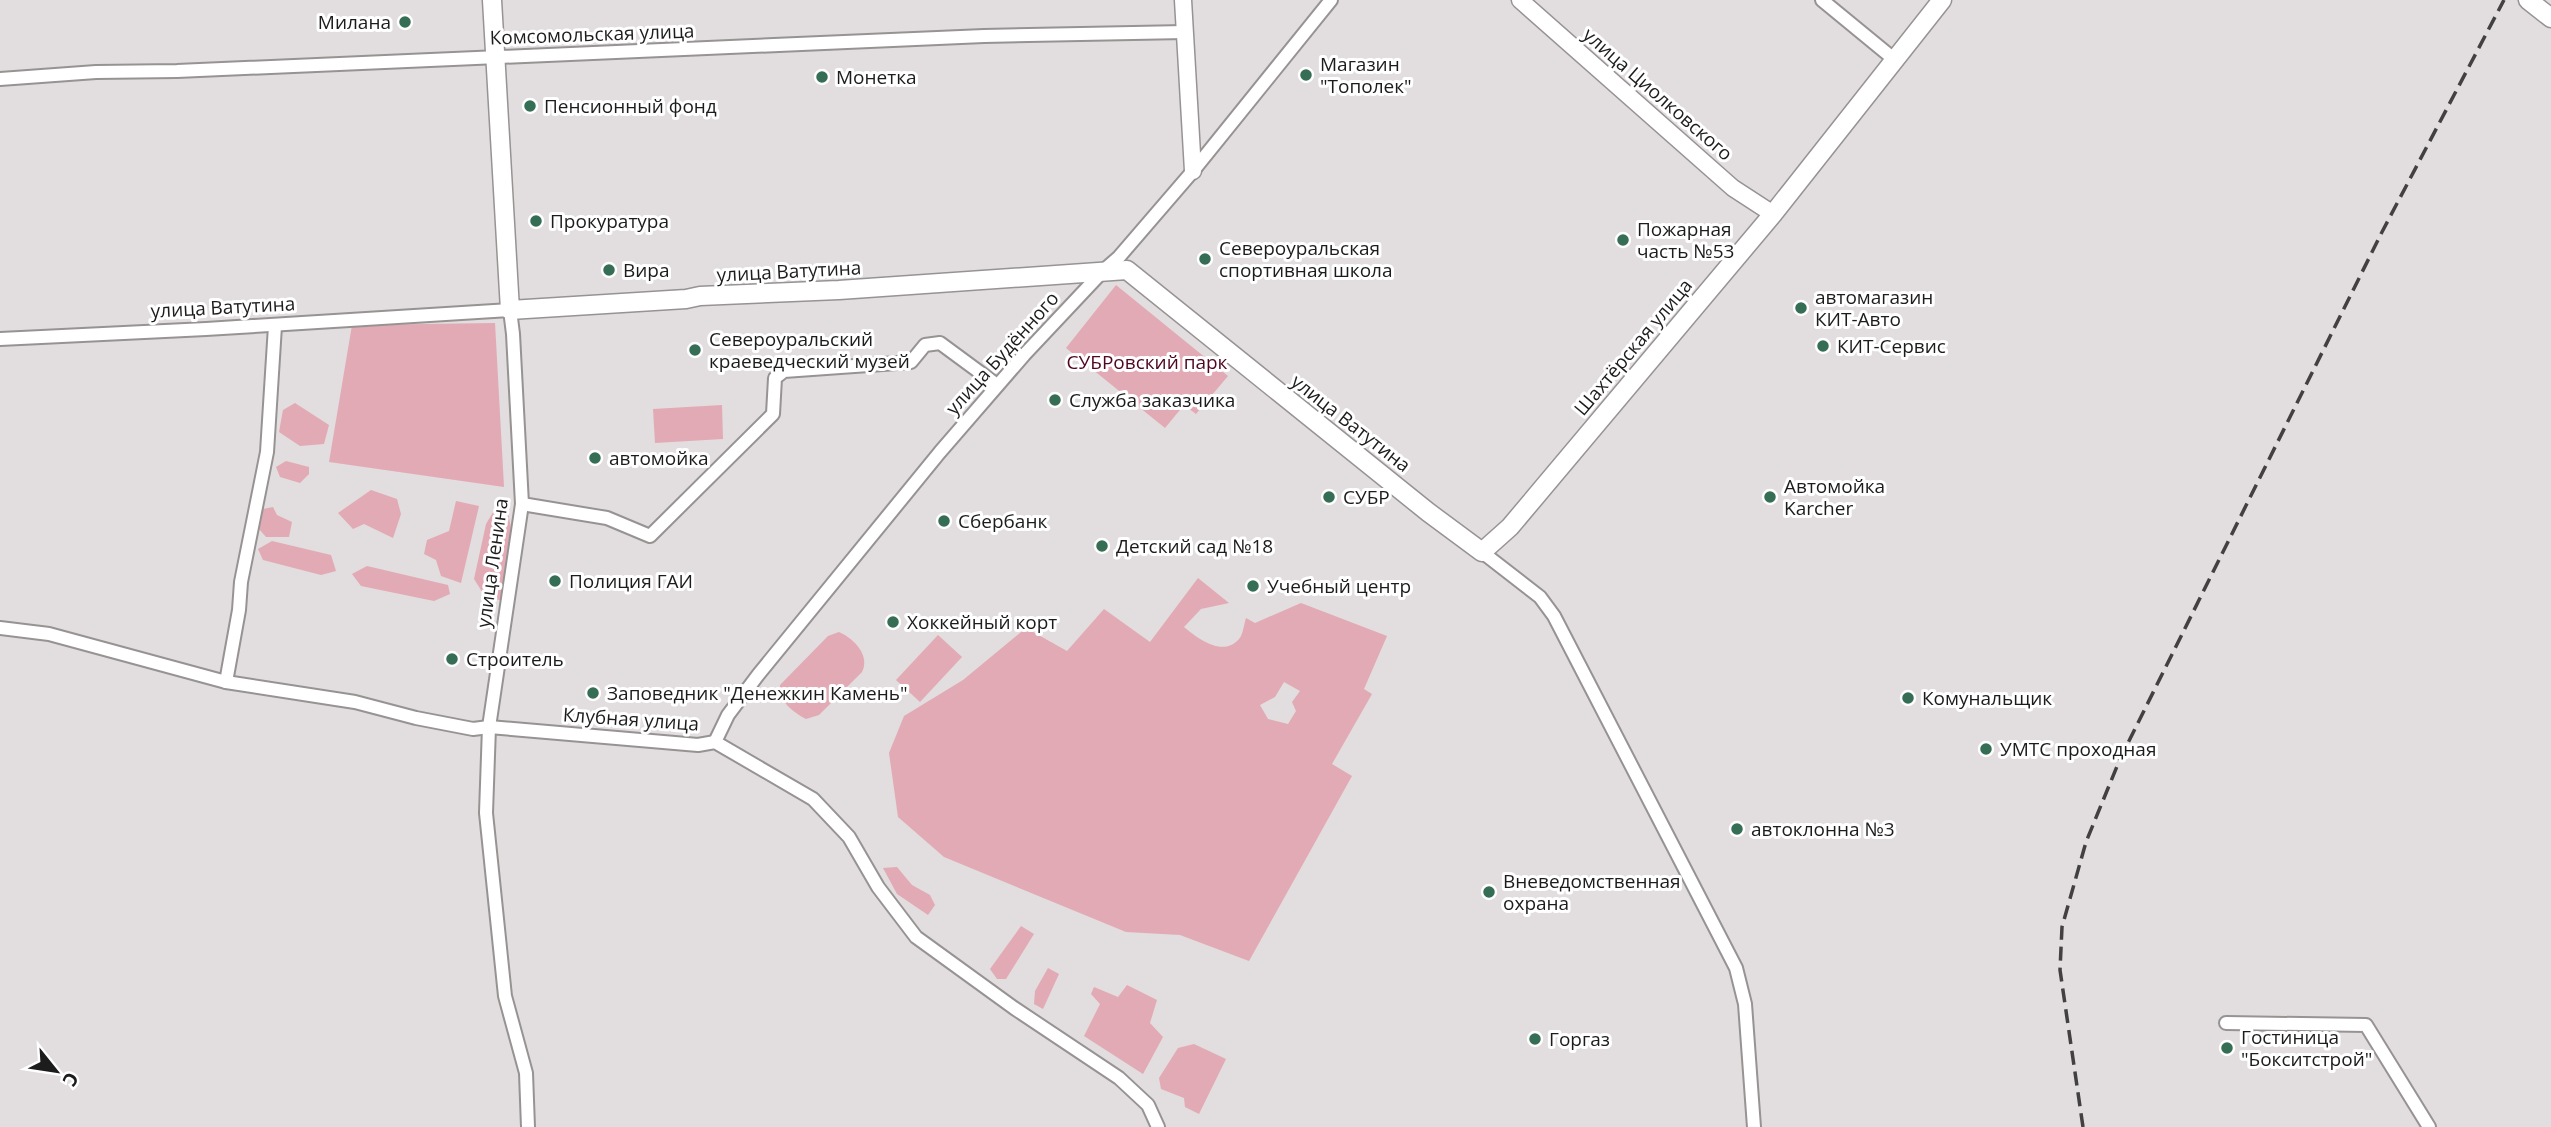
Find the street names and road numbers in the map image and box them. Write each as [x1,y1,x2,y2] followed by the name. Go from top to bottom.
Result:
[489,17,695,51] street label: Комсомольская улица
[1578,22,1738,166] street label: улица Циолковского
[716,254,862,288] street label: улица Ватутина
[1568,273,1698,421] street label: Шахтёрская улица
[940,286,1064,420] street label: улица Будённого
[150,290,296,324] street label: улица Ватутина
[1286,368,1416,478] street label: улица Ватутина
[470,497,514,629] street label: улица Ленина
[562,701,700,737] street label: Клубная улица

